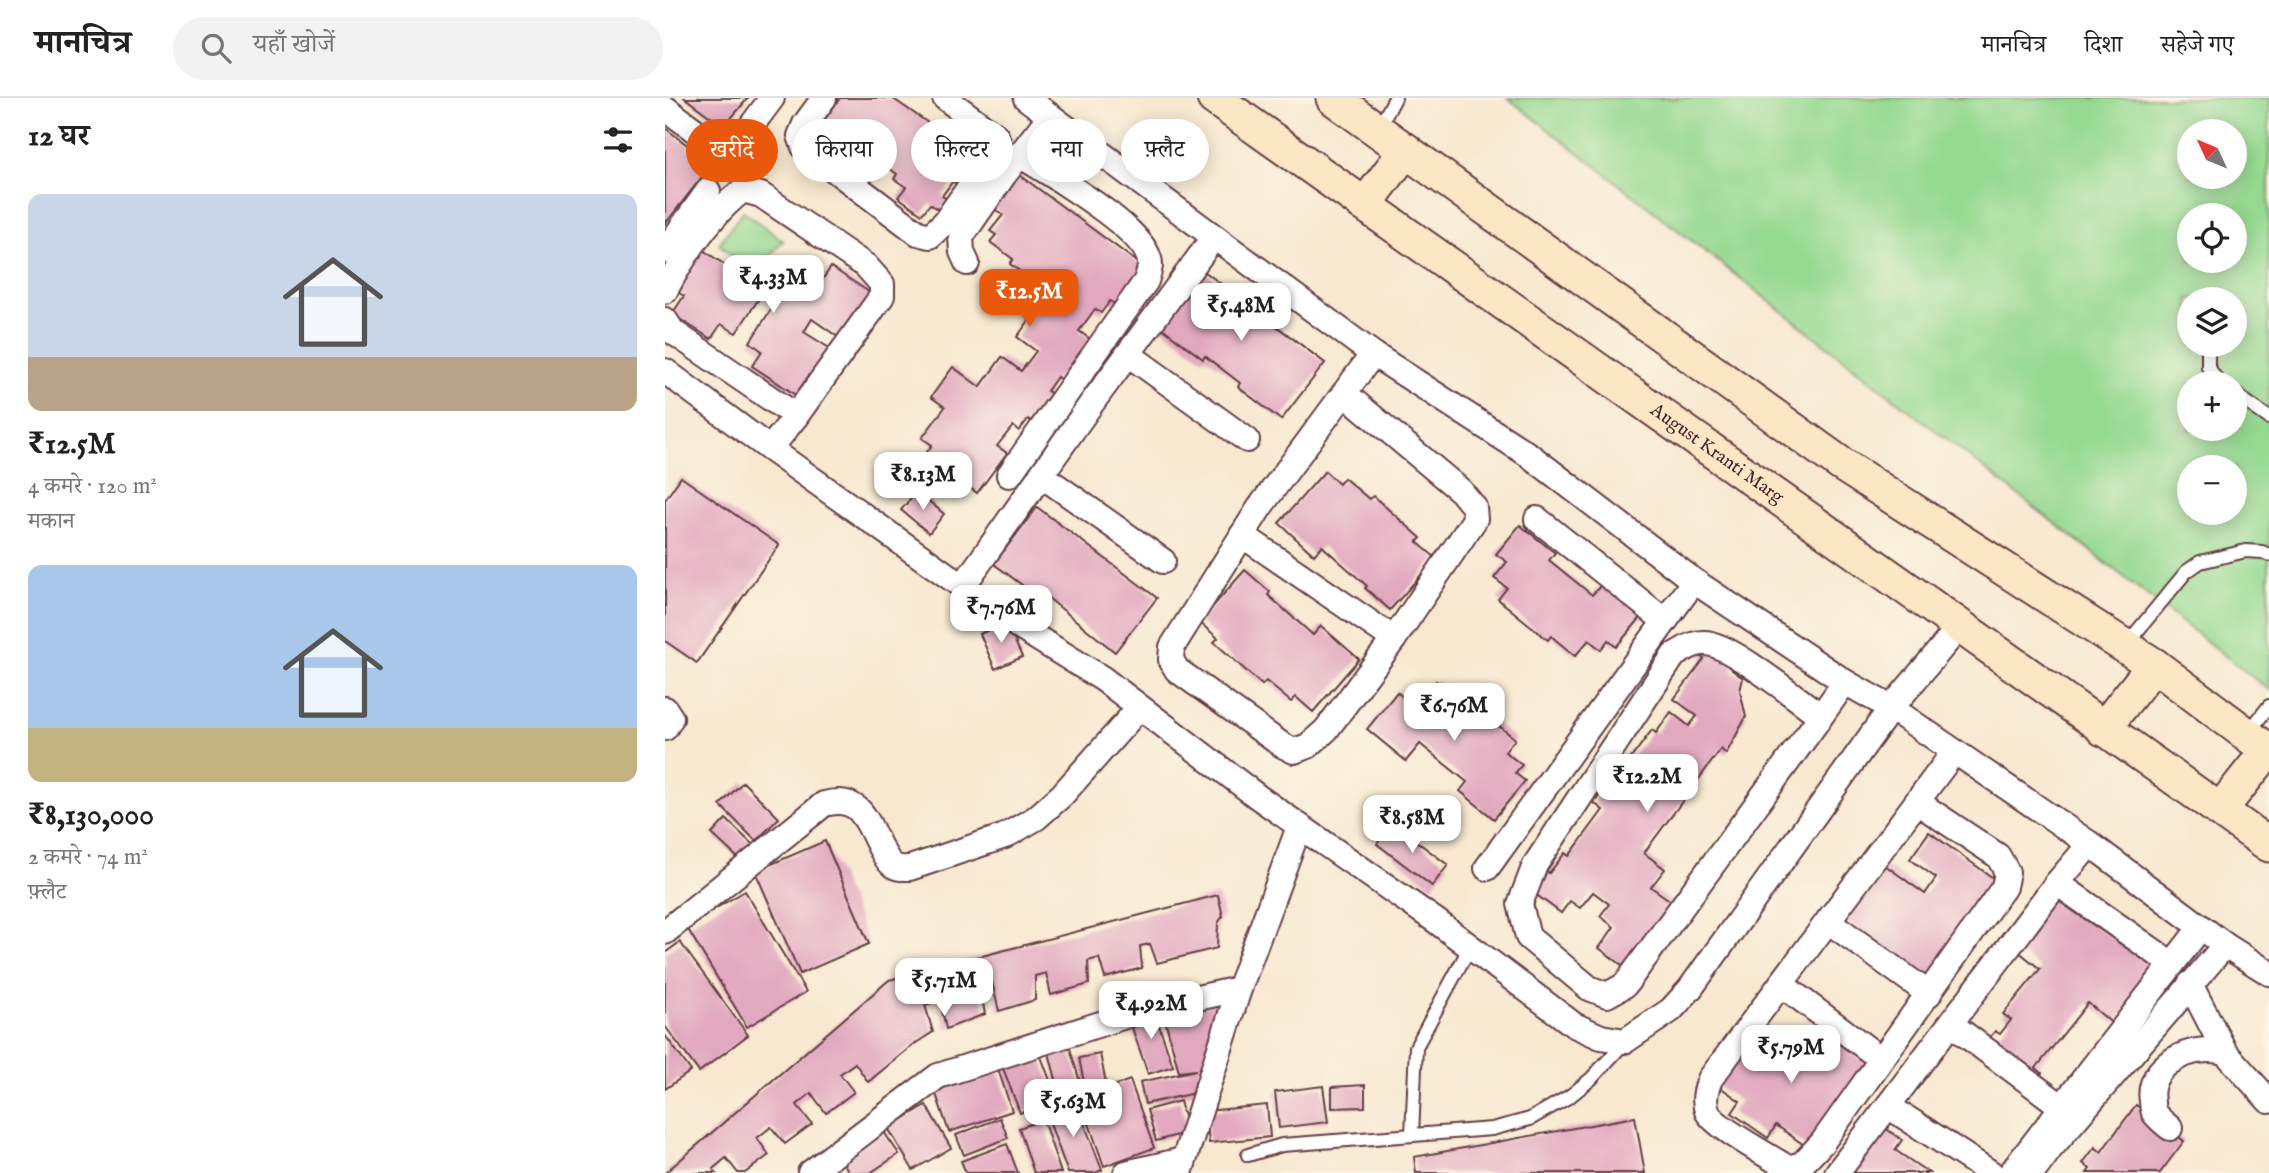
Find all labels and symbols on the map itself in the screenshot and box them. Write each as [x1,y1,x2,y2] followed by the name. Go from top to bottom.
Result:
[2177,119,2247,189] north arrow
[716,256,830,315] pin: ₹4.33M
[972,270,1086,329] pin: ₹12.5M
[1184,284,1298,343] pin: ₹5.48M
[1644,398,1789,510] street label: August Kranti Marg
[866,452,980,512] pin: ₹8.13M
[944,586,1058,645] pin: ₹7.76M
[1397,684,1511,743] pin: ₹6.76M
[1590,754,1704,814] pin: ₹12.2M
[1355,796,1469,855] pin: ₹8.58M
[887,958,1001,1018] pin: ₹5.71M
[1094,982,1208,1041] pin: ₹4.92M
[1734,1026,1848,1085] pin: ₹5.79M
[1016,1080,1130,1139] pin: ₹5.63M

